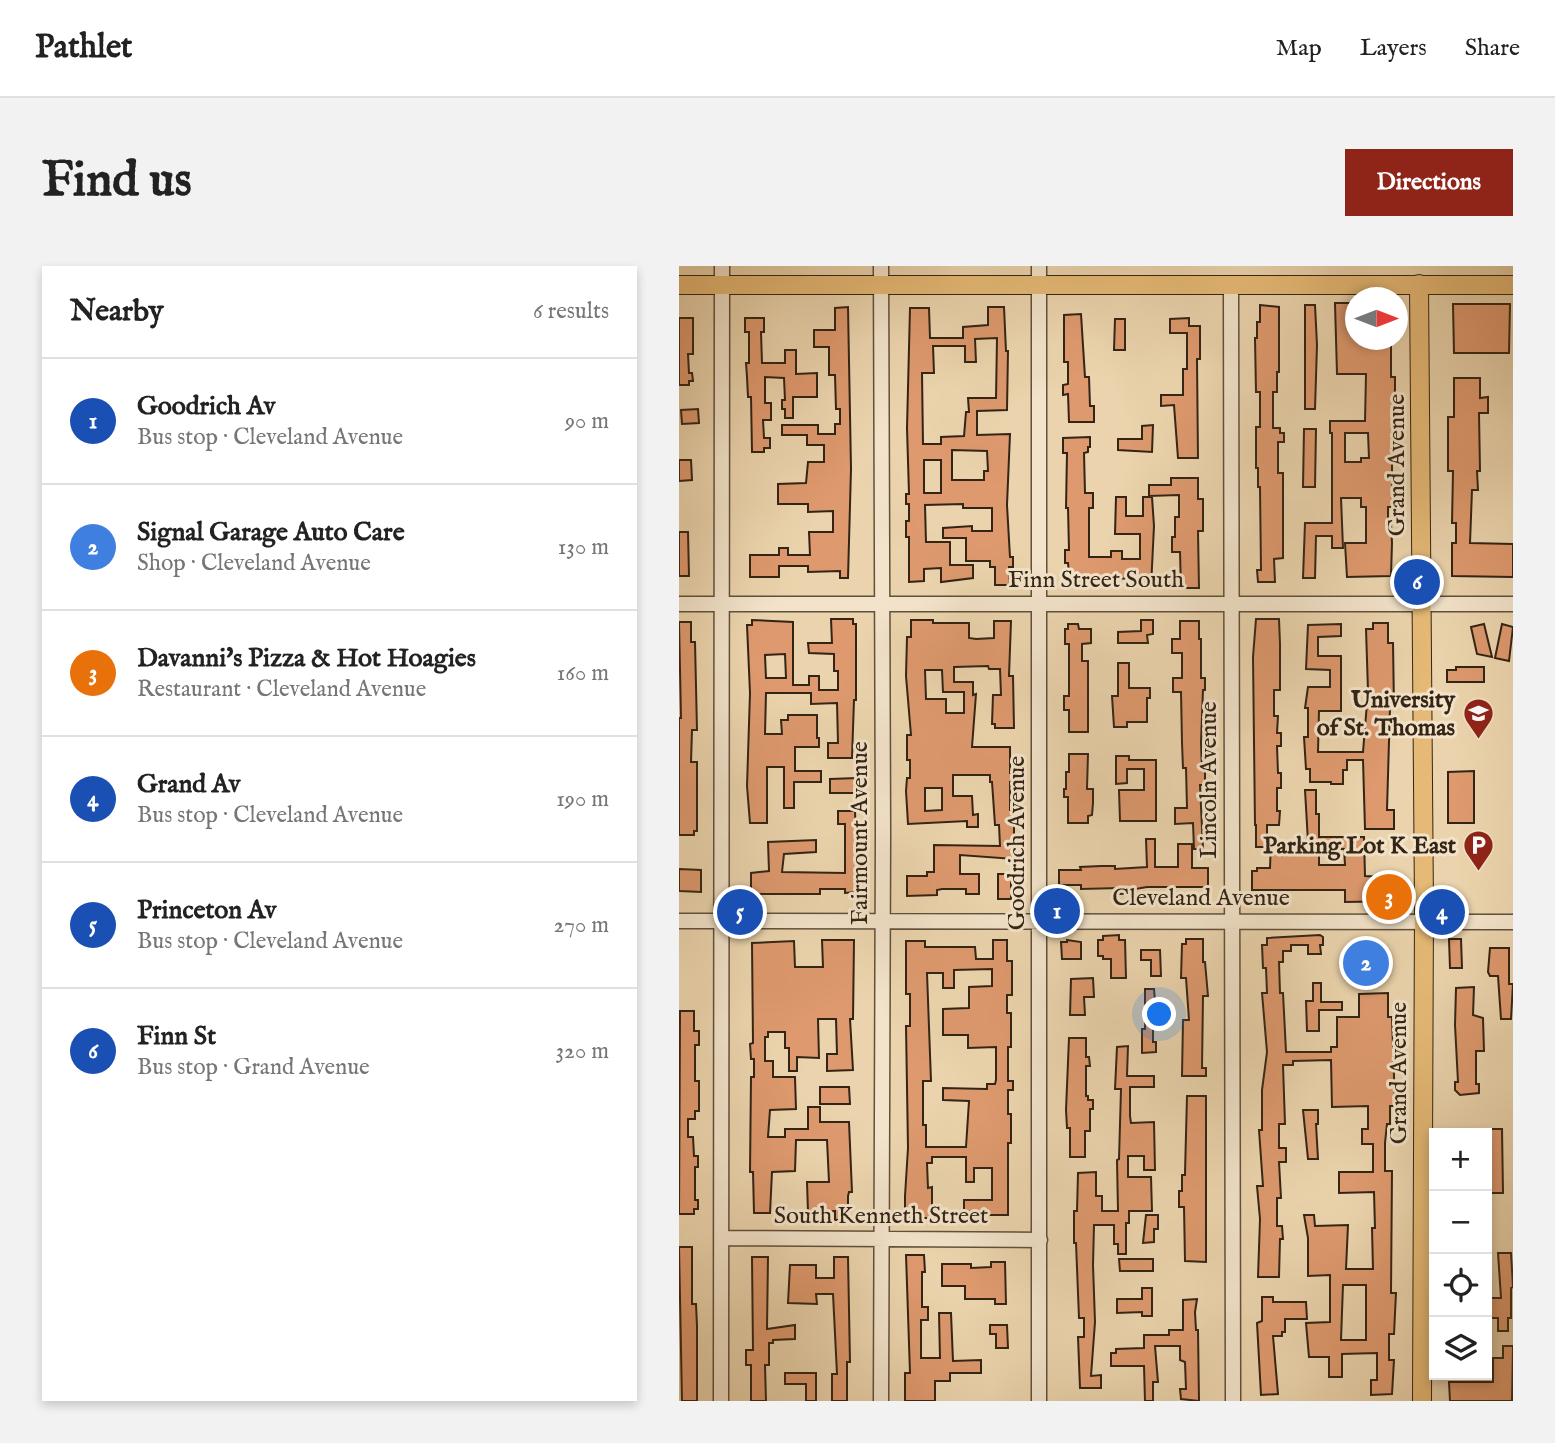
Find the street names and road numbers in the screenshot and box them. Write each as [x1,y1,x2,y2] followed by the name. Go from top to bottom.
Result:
[1382,394,1413,536] street label: Grand Avenue
[1008,565,1184,596] street label: Finn Street South
[1194,701,1225,859] street label: Lincoln Avenue
[845,741,876,925] street label: Fairmount Avenue
[1002,756,1033,930] street label: Goodrich Avenue
[1112,883,1290,914] street label: Cleveland Avenue
[1384,1002,1415,1144] street label: Grand Avenue
[774,1201,988,1232] street label: South Kenneth Street

